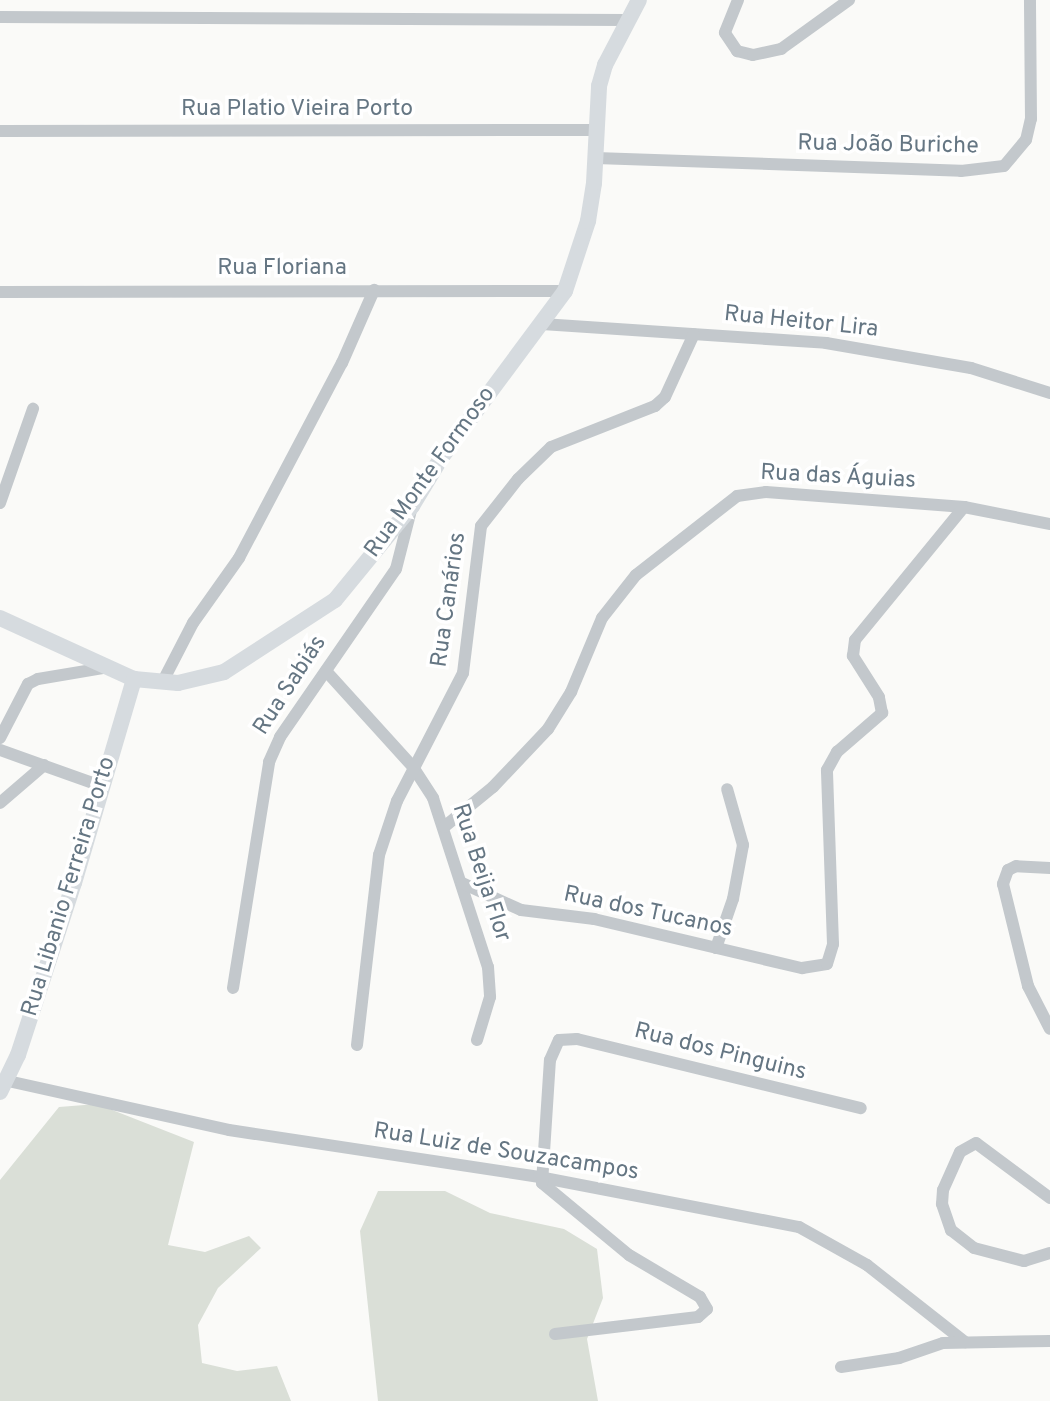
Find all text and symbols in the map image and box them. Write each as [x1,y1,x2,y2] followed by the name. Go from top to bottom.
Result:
[180,96,414,124] street label: Rua Platio Vieira Porto
[797,131,979,161] street label: Rua João Buriche
[217,255,347,283] street label: Rua Floriana
[723,301,879,345] street label: Rua Heitor Lira
[360,382,502,564] street label: Rua Monte Formoso
[759,460,917,496] street label: Rua das Águias
[427,531,473,669] street label: Rua Canários
[249,631,333,741] street label: Rua Sabiás
[17,754,123,1020] street label: Rua Libanio Ferreira Porto
[445,800,515,946] street label: Rua Beija Flor
[561,882,735,944] street label: Rua dos Tucanos
[631,1018,809,1088] street label: Rua dos Pinguins
[371,1118,641,1188] street label: Rua Luiz de Souzacampos

